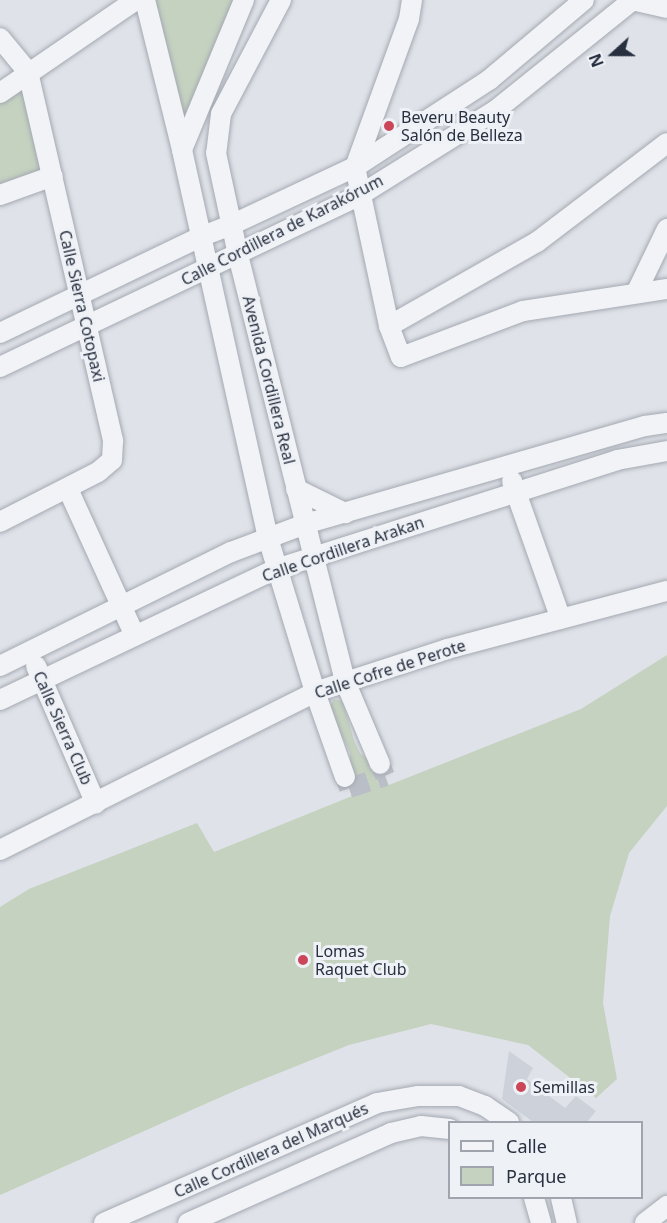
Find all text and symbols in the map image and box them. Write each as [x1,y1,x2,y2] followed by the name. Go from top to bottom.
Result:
[583,24,643,84] north arrow
[584,50,609,70] text: N
[401,107,523,145] place label: Beveru Beauty Salón de Belleza
[382,119,396,133] marker: Beveru Beauty Salón de Belleza
[178,171,386,289] street label: Calle Cordillera de Karakórum
[55,228,109,384] street label: Calle Sierra Cotopaxi
[239,294,299,466] street label: Avenida Cordillera Real
[259,512,427,586] street label: Calle Cordillera Arakan
[312,635,468,703] street label: Calle Cofre de Perote
[29,668,97,788] street label: Calle Sierra Club
[315,941,407,979] place label: Lomas Raquet Club
[296,953,310,967] marker: Lomas Raquet Club
[533,1077,595,1097] place label: Semillas
[514,1080,528,1094] marker: Semillas
[171,1098,371,1202] street label: Calle Cordillera del Marqués
[448,1121,643,1199] legend
[506,1134,547,1158] text: Calle
[506,1164,566,1188] text: Parque

